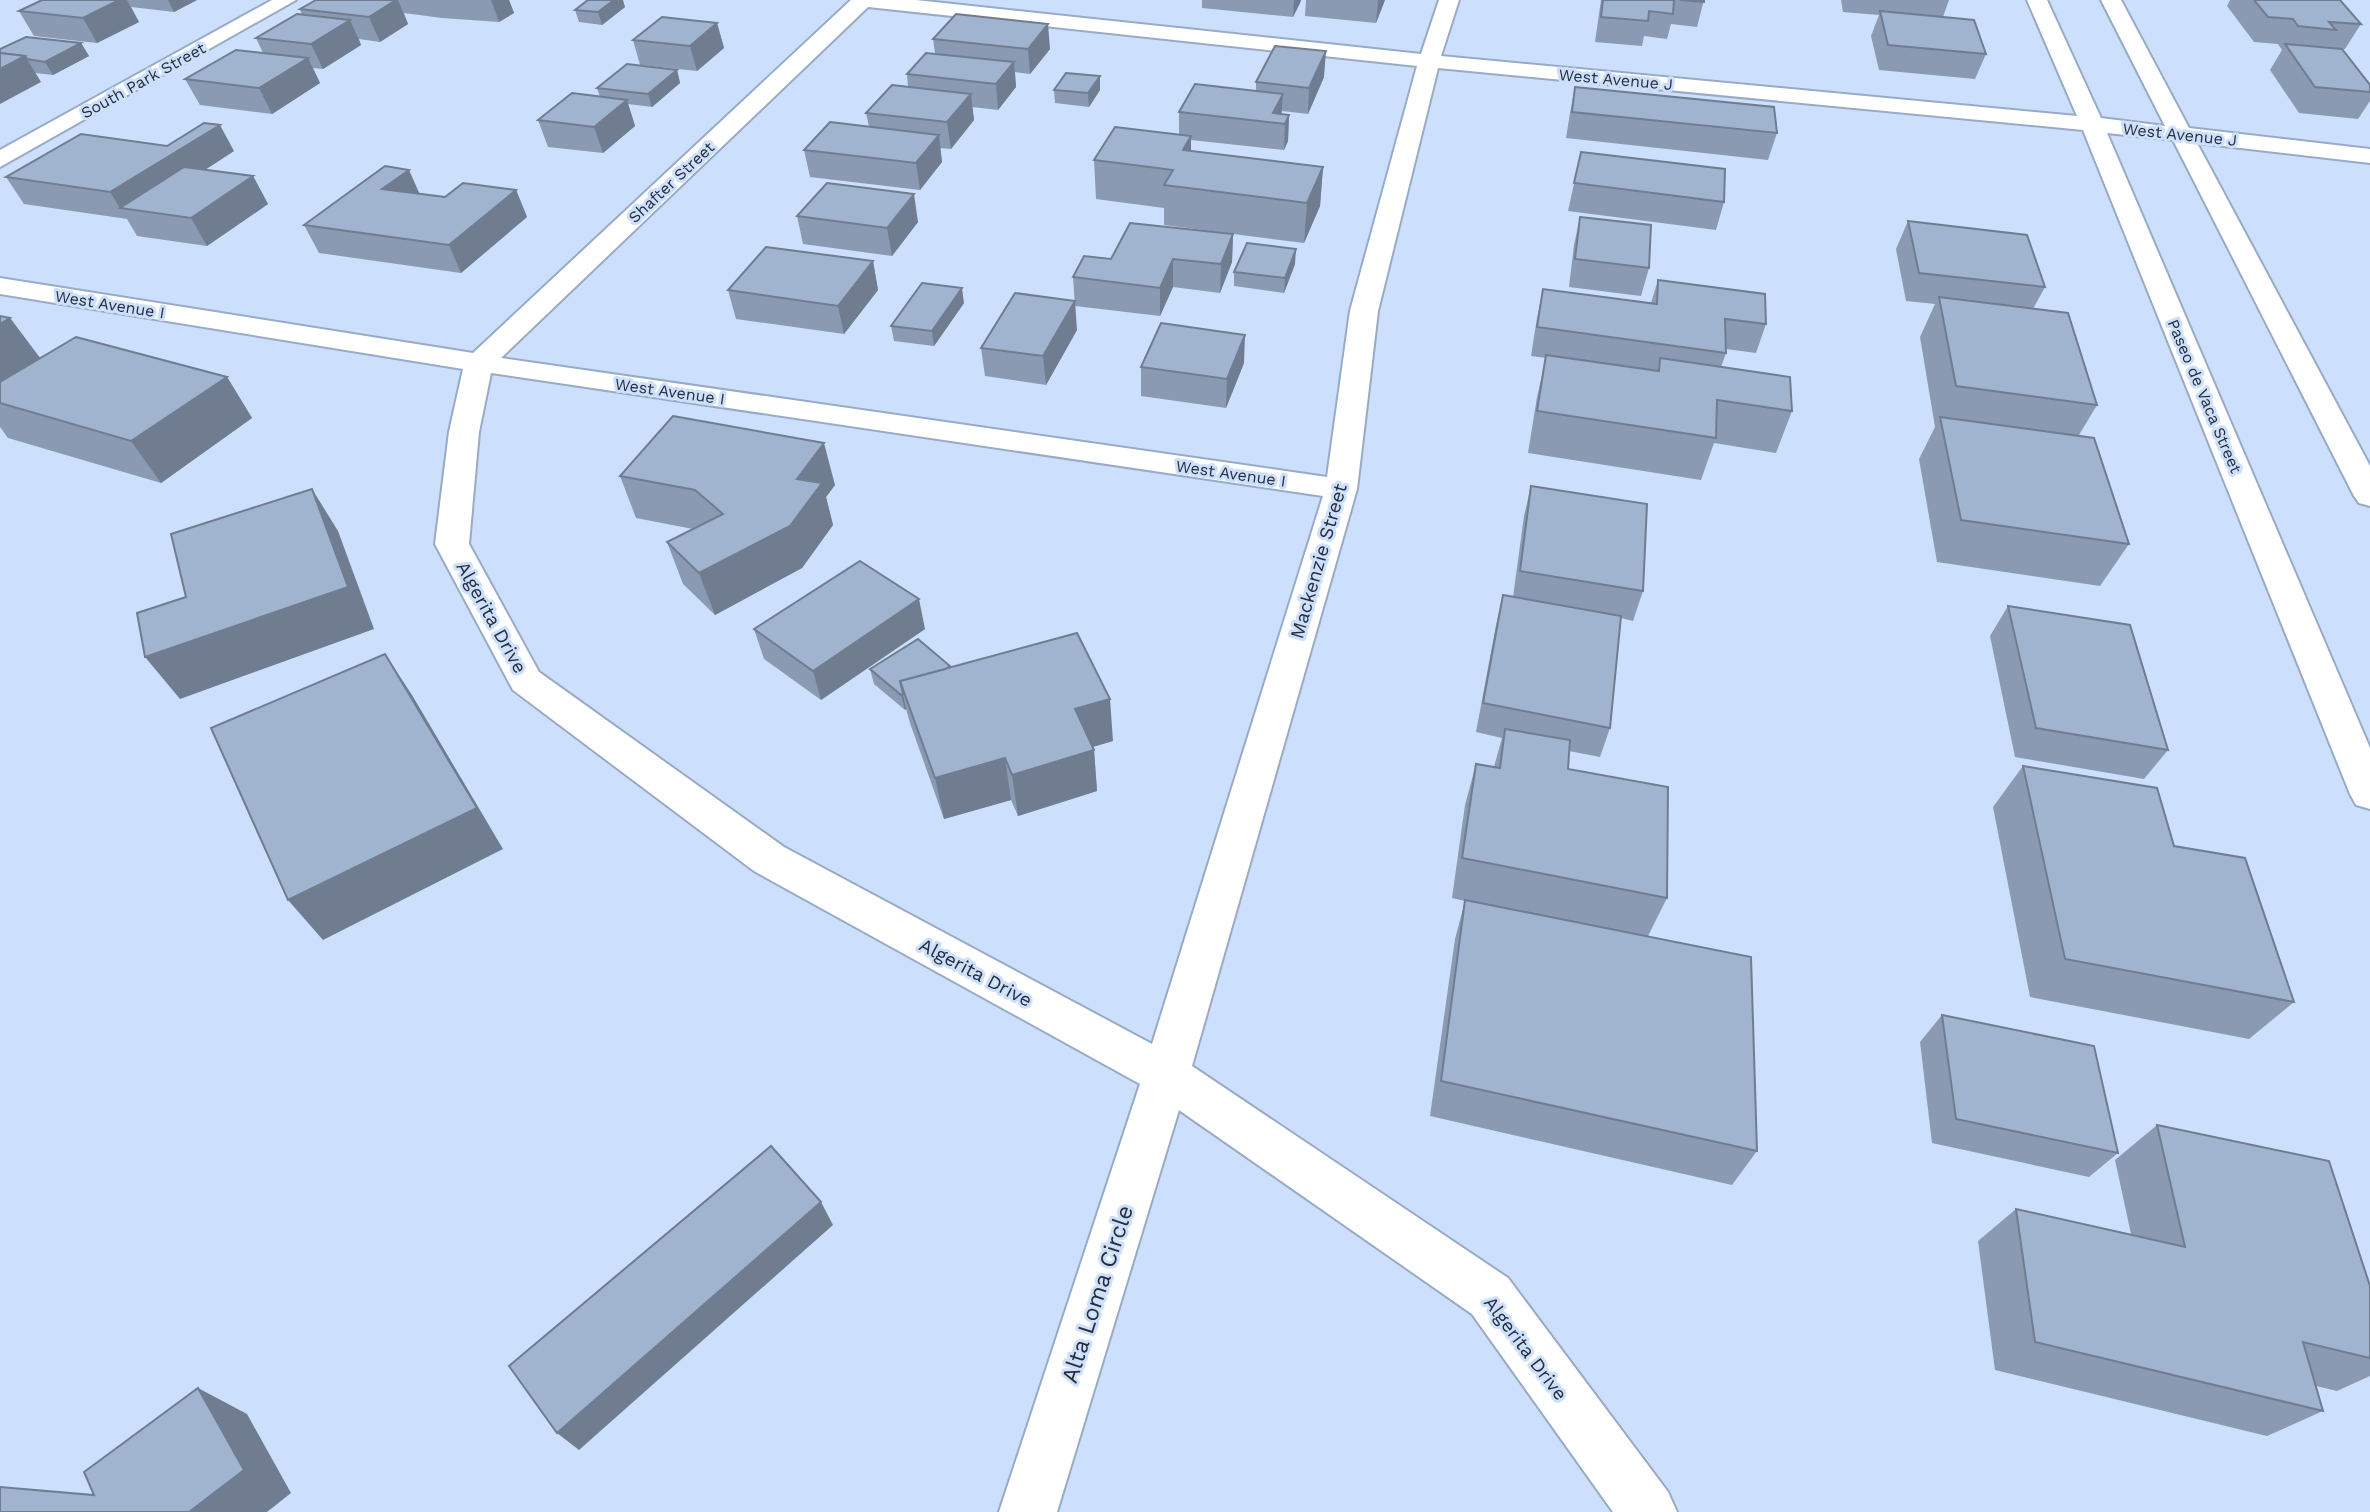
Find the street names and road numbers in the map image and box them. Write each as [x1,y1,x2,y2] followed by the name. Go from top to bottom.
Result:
[78,38,209,123] street label: South Park Street
[1558,65,1674,94] street label: West Avenue J
[2122,119,2238,150] street label: West Avenue J
[625,138,718,227] street label: Shafter Street
[54,286,166,323] street label: West Avenue I
[2163,316,2246,476] street label: Paseo de Vaca Street
[614,374,726,409] street label: West Avenue I
[1175,456,1287,491] street label: West Avenue I
[1285,481,1352,641] street label: Mackenzie Street
[451,557,532,677] street label: Algerita Drive
[916,933,1036,1012] street label: Algerita Drive
[1056,1202,1139,1386] street label: Alta Loma Circle
[1479,1292,1572,1405] street label: Algerita Drive

